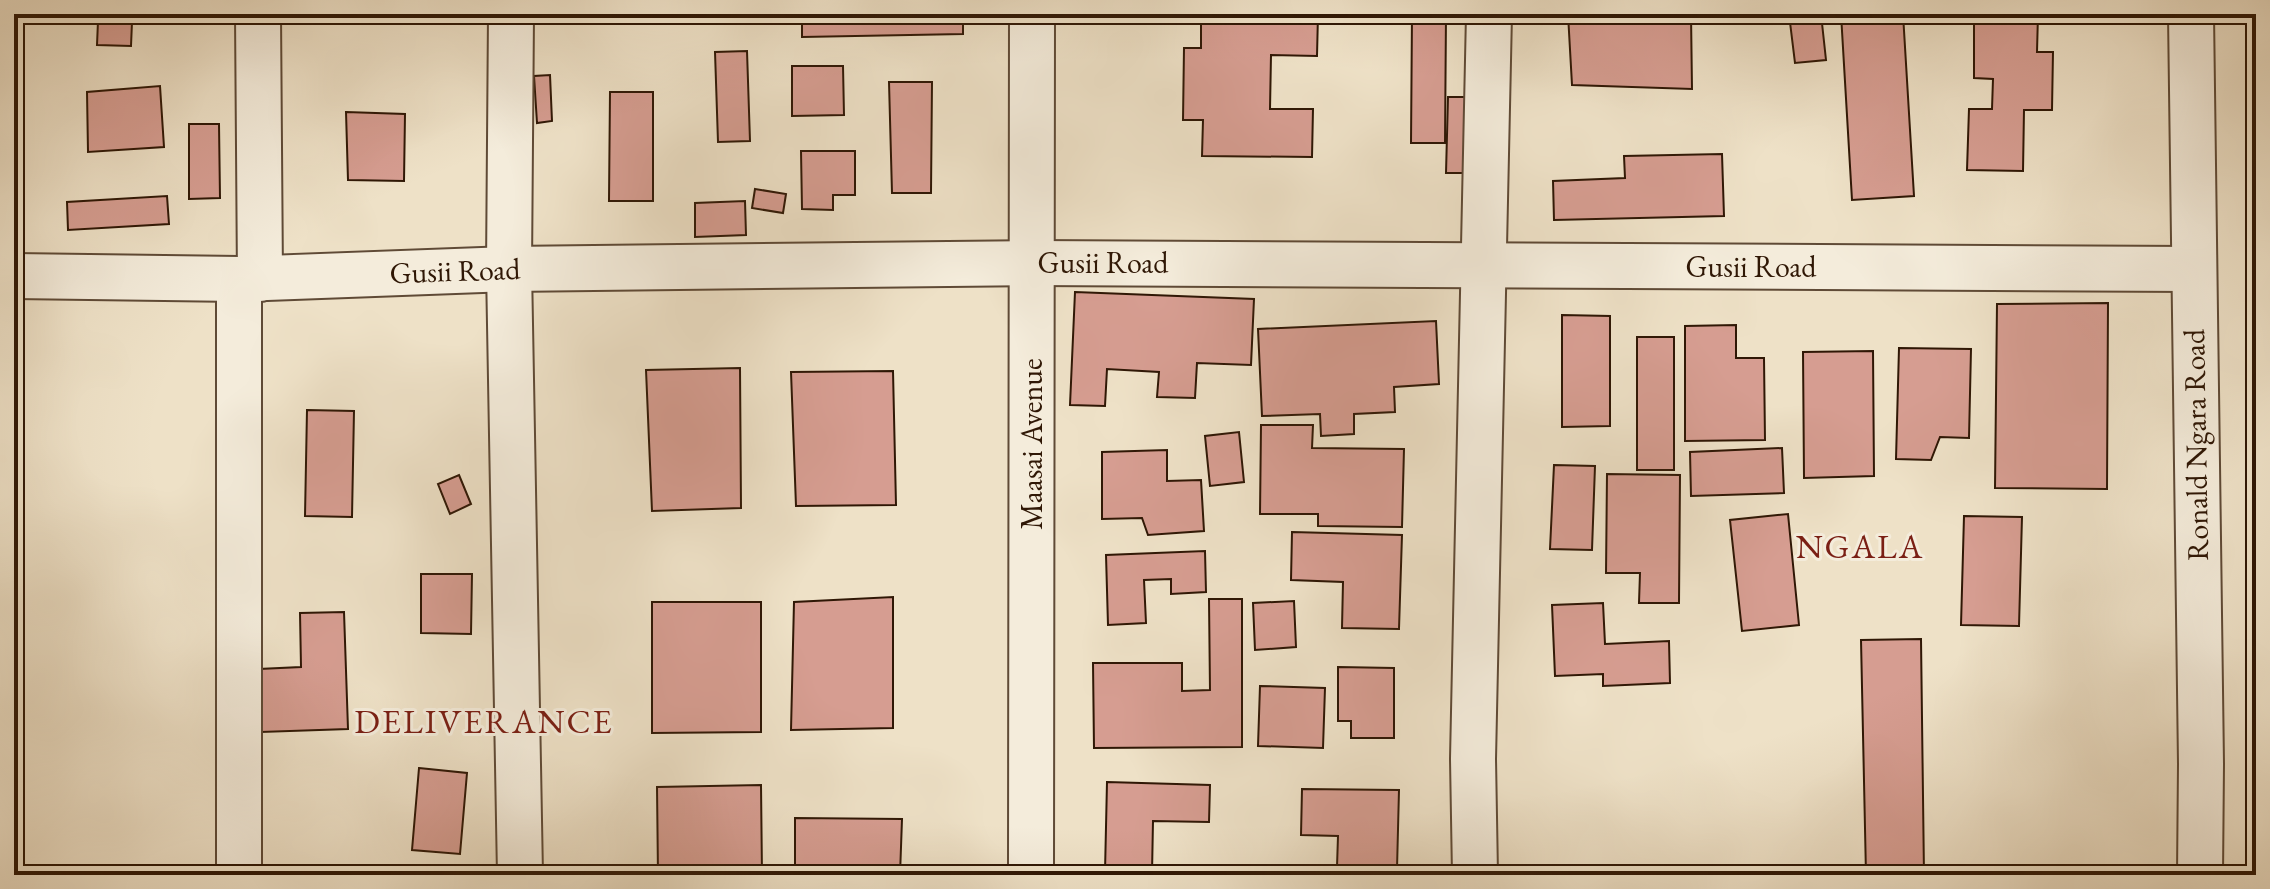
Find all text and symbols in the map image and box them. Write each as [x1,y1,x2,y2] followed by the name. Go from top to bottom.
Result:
[1038,243,1169,282] street label: Gusii Road
[1686,247,1817,286] street label: Gusii Road
[389,249,522,292] street label: Gusii Road
[2174,328,2217,561] street label: Ronald Ngara Road
[1012,358,1051,530] street label: Maasai Avenue
[1796,524,1924,568] district label: NGALA
[354,699,614,743] district label: DELIVERANCE

